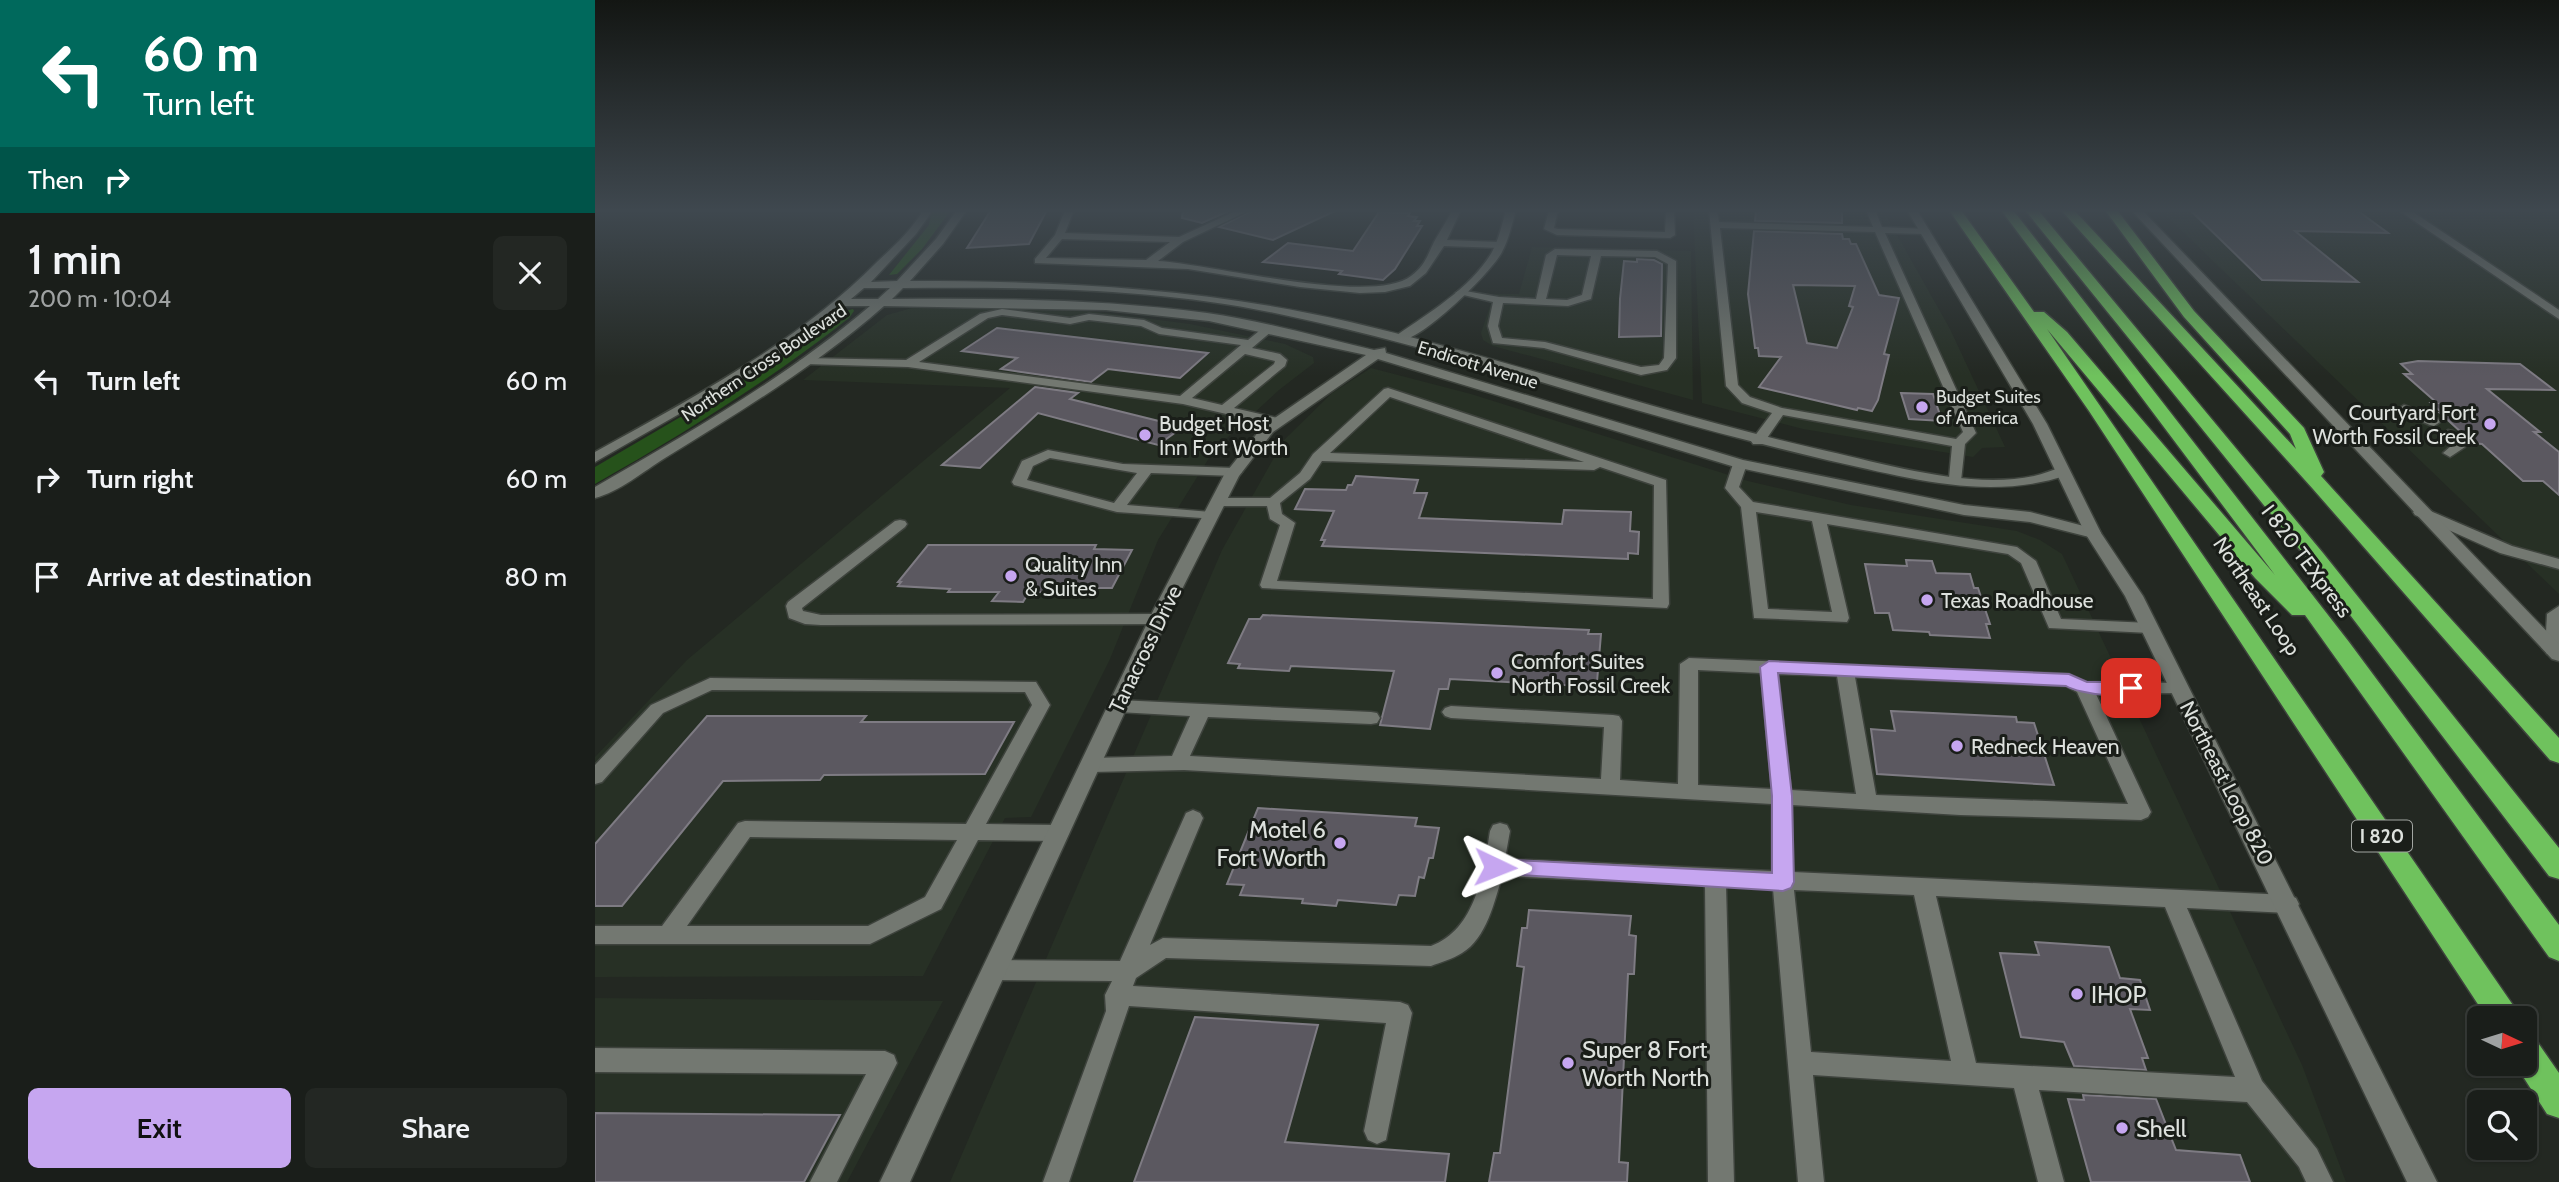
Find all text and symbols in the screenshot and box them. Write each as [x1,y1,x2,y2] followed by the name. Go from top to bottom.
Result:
[143,24,259,83] text: 60 m
[28,28,119,119] icon: left
[143,84,254,123] text: Turn left
[98,161,136,199] icon: right
[28,164,84,196] text: Then
[28,233,122,285] text: 1 min
[493,236,567,310] button: close
[28,285,171,313] text: 200 m · 10:04
[677,300,851,426] street label: Northern Cross Boulevard
[1415,336,1541,394] street label: Endicott Avenue
[28,362,66,400] icon: left
[87,365,180,397] text: Turn left
[505,365,567,397] text: 60 m
[1936,386,2041,429] place label: Budget Suites of America
[1914,399,1930,415] marker: Budget Suites of America
[2312,400,2477,449] place label: Courtyard Fort Worth Fossil Creek
[1159,411,1288,460] place label: Budget Host Inn Fort Worth
[2482,416,2498,432] marker: Courtyard Fort Worth Fossil Creek
[1137,427,1153,443] marker: Budget Host Inn Fort Worth
[28,460,66,498] icon: right
[87,463,193,495] text: Turn right
[505,463,567,495] text: 60 m
[2256,500,2358,623] street label: I 820 TEXpress
[2208,532,2306,660] street label: Northeast Loop
[1025,552,1123,601] place label: Quality Inn & Suites
[28,558,66,596] icon: arrive
[87,561,312,593] text: Arrive at destination
[504,561,567,593] text: 80 m
[1003,568,1019,584] marker: Quality Inn & Suites
[1103,581,1187,717] street label: Tanacross Drive
[1941,588,2094,613] place label: Texas Roadhouse
[1919,592,1935,608] marker: Texas Roadhouse
[1511,649,1671,698] place label: Comfort Suites North Fossil Creek
[2101,658,2161,718] pin
[1489,665,1505,681] marker: Comfort Suites North Fossil Creek
[2112,669,2150,707] icon: arrive
[2175,697,2279,869] street label: Northeast Loop 820
[1971,734,2119,759] place label: Redneck Heaven
[1949,738,1965,754] marker: Redneck Heaven
[1217,815,1326,872] place label: Motel 6 Fort Worth
[2352,820,2412,852] road number: I 820
[1458,830,1532,904] position arrow
[1332,835,1348,851] marker: Motel 6 Fort Worth
[2091,980,2147,1009] place label: IHOP
[2069,986,2085,1002] marker: IHOP
[2467,1006,2537,1076] north arrow
[2467,1006,2537,1160] map controls
[1582,1035,1710,1092] place label: Super 8 Fort Worth North
[1560,1055,1576,1071] marker: Super 8 Fort Worth North
[28,1088,291,1168] button: Exit
[305,1088,567,1168] button: Share
[2467,1090,2537,1160] button: search
[2136,1114,2187,1143] place label: Shell
[2114,1120,2130,1136] marker: Shell

